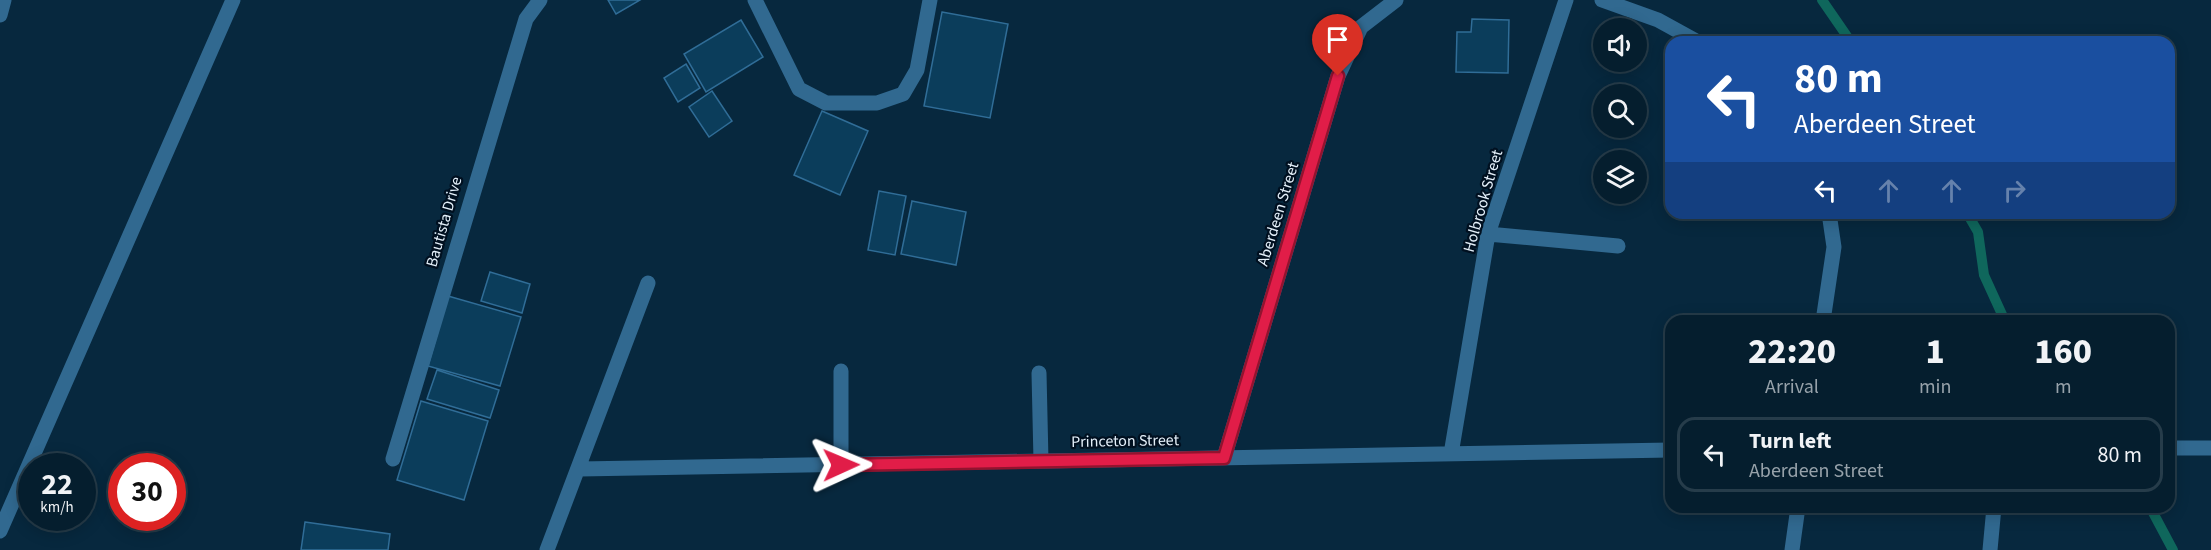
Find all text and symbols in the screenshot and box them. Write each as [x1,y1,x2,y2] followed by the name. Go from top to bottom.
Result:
[1312,14,1363,76] pin
[1593,18,1647,204] map controls
[1593,18,1647,72] button: sound
[1321,23,1354,56] icon: arrive
[1794,49,1883,109] text: 80 m
[1695,60,1773,138] icon: left
[1593,84,1647,138] button: search
[1794,105,1976,144] text: Aberdeen Street
[1458,146,1508,255] street label: Holbrook Street
[1593,150,1647,204] button: layers
[1252,159,1304,269] street label: Aberdeen Street
[421,174,467,270] street label: Bautista Drive
[1809,174,1842,207] icon: left
[1872,174,1905,207] icon: ahead
[1935,174,1968,207] icon: ahead
[1998,174,2031,207] icon: right
[1748,326,1836,377] text: 22:20
[1926,326,1945,377] text: 1
[2034,326,2092,377] text: 160
[1765,373,1819,401] text: Arrival
[1919,373,1951,401] text: min
[2055,373,2071,401] text: m
[1749,425,1831,457] text: Turn left
[1071,429,1180,453] street label: Princeton Street
[809,433,873,497] position arrow
[1698,438,1731,471] icon: left
[2097,439,2142,471] text: 80 m
[108,453,186,531] speed limit sign: 30
[1749,457,1884,485] text: Aberdeen Street
[41,463,73,506] text: 22
[40,497,74,518] text: km/h

